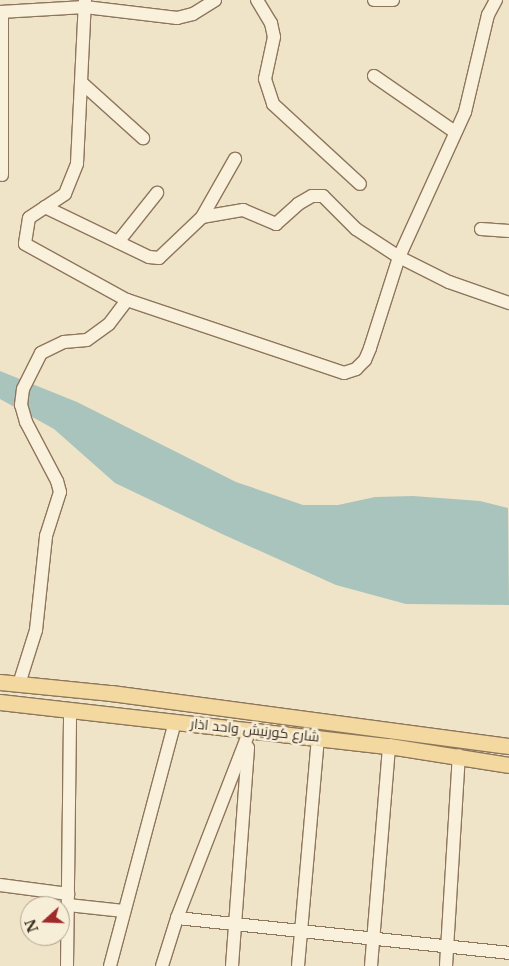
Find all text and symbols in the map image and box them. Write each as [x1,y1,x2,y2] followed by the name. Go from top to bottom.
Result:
[190,715,320,745] street label: شارع كورنيش واحد اذار
[20,896,70,946] north arrow
[21,917,43,935] text: N

